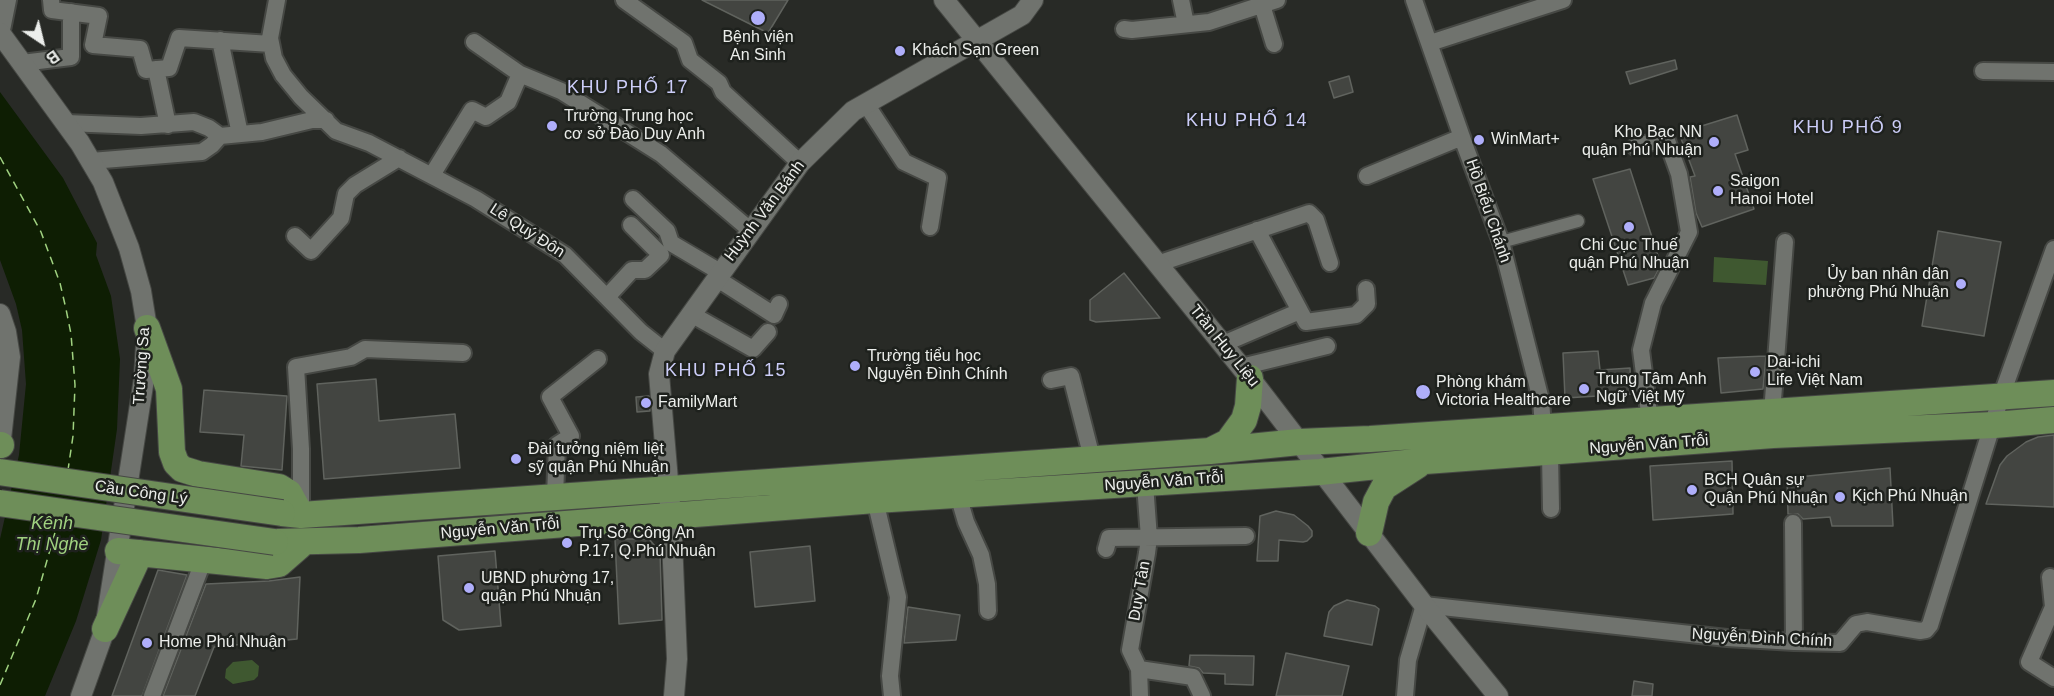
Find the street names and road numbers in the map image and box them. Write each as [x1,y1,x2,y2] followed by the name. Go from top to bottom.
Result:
[721,157,809,265] street label: Huỳnh Văn Bánh
[1461,157,1515,265] street label: Hồ Biểu Chánh
[486,200,568,262] street label: Lê Quý Ðôn
[1185,301,1263,391] street label: Trần Huy Liệu
[130,327,154,405] street label: Trường Sa
[1589,431,1709,459] street label: Nguyễn Văn Trỗi
[1104,468,1224,496] street label: Nguyễn Văn Trỗi
[93,477,189,509] street label: Cầu Công Lý
[440,514,560,544] street label: Nguyễn Văn Trỗi
[1125,560,1155,622] street label: Duy Tân
[1691,625,1833,651] street label: Nguyễn Đình Chính

